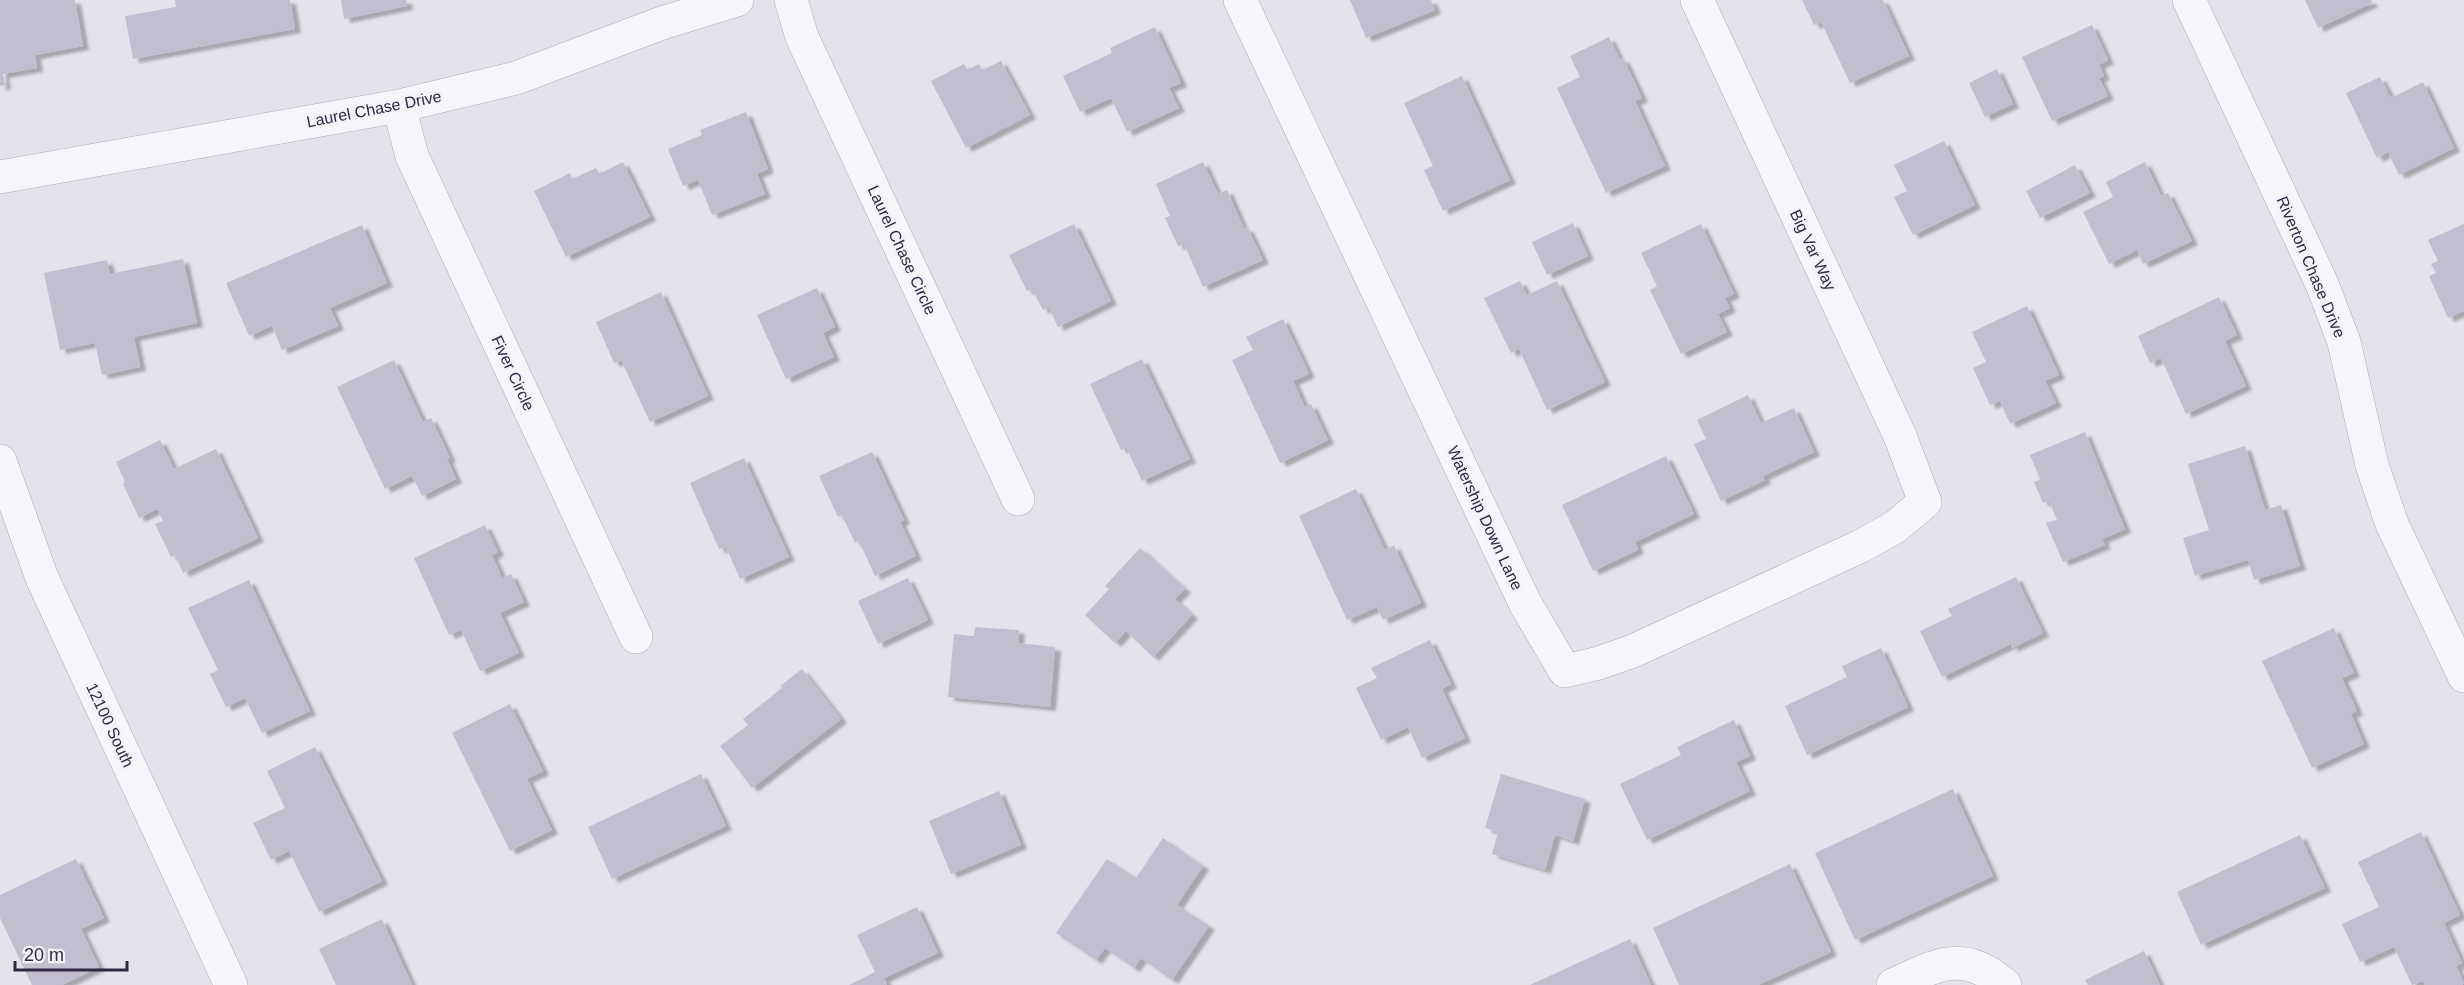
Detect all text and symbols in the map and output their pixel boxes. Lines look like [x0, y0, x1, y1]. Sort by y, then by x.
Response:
street label: Laurel Chase Drive [305, 88, 443, 130]
street label: Laurel Chase Circle [865, 183, 939, 317]
street label: Riverton Chase Drive [2273, 194, 2349, 340]
street label: Big Var Way [1787, 207, 1839, 293]
street label: Fiver Circle [488, 333, 538, 413]
street label: Watership Down Lane [1444, 443, 1526, 593]
street label: 12100 South [83, 680, 137, 770]
scale bar [15, 934, 128, 972]
text: 20 m [24, 945, 64, 965]

